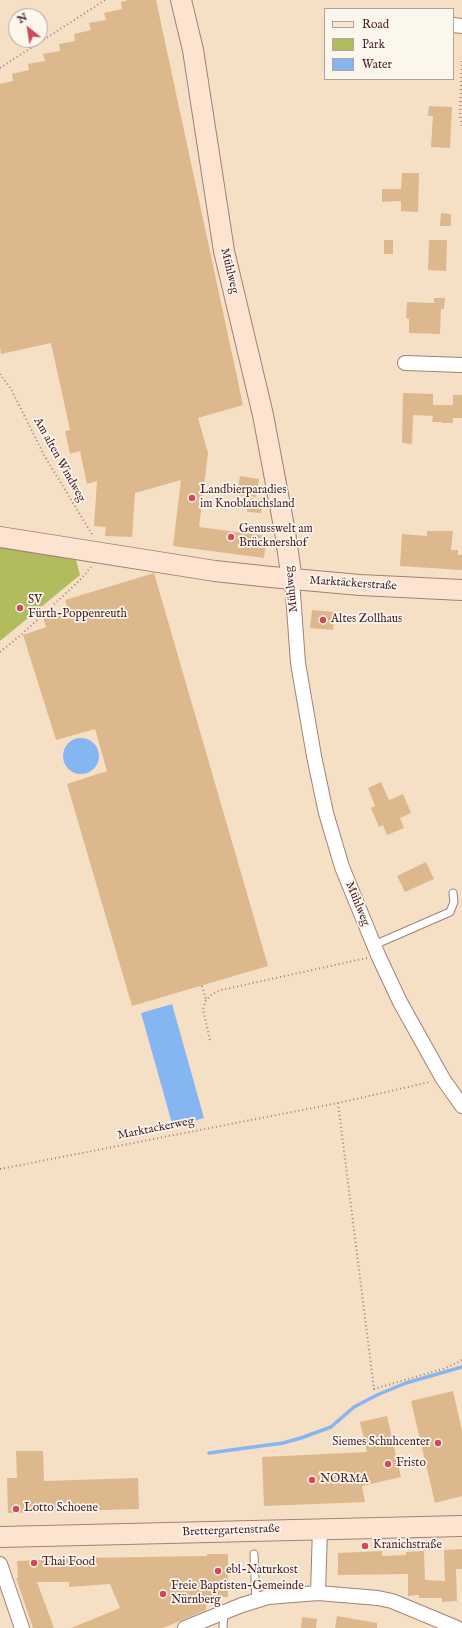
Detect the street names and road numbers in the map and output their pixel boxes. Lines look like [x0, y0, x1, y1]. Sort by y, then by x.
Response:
street label: Mühlweg [217, 247, 241, 295]
street label: Am alten Windweg [30, 415, 88, 505]
street label: Mühlweg [282, 565, 302, 613]
street label: Marktäckerstraße [309, 574, 397, 594]
street label: Mühlweg [342, 880, 372, 928]
street label: Marktackerweg [116, 1115, 196, 1143]
street label: Brettergartenstraße [182, 1522, 280, 1540]

